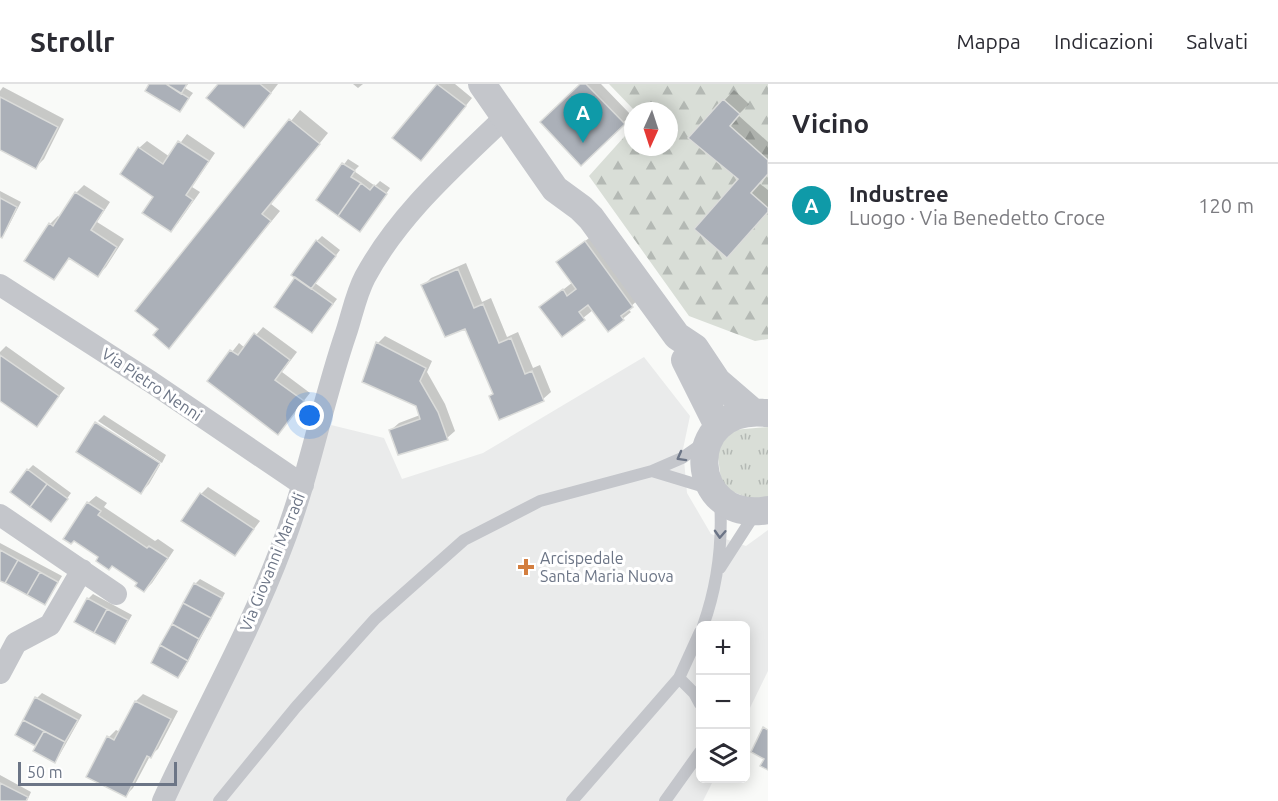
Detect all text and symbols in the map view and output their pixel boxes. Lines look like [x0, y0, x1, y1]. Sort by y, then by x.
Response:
text: Strollr [30, 26, 115, 57]
text: Mappa [956, 29, 1021, 53]
text: Indicazioni [1054, 29, 1153, 53]
text: Salvati [1186, 29, 1248, 53]
pin: A [564, 94, 602, 143]
north arrow [624, 102, 678, 156]
text: Vicino [792, 109, 869, 138]
text: Industree [849, 181, 949, 206]
text: A [804, 194, 819, 217]
text: 120 m [1198, 194, 1254, 217]
text: Luogo · Via Benedetto Croce [849, 206, 1105, 229]
street label: Via Pietro Nenni [99, 344, 205, 424]
your location [295, 401, 324, 430]
one-way arrow [677, 450, 687, 461]
street label: Via Giovanni Marradi [236, 490, 308, 634]
one-way arrow [714, 529, 727, 538]
place label: Arcispedale Santa Maria Nuova [540, 549, 674, 585]
marker: Arcispedale Santa Maria Nuova [517, 558, 535, 576]
map controls [696, 621, 750, 783]
button: + [696, 621, 750, 675]
button: − [696, 675, 750, 729]
button: layers [696, 729, 750, 783]
scale bar [18, 759, 177, 786]
text: 50 m [27, 763, 63, 781]

